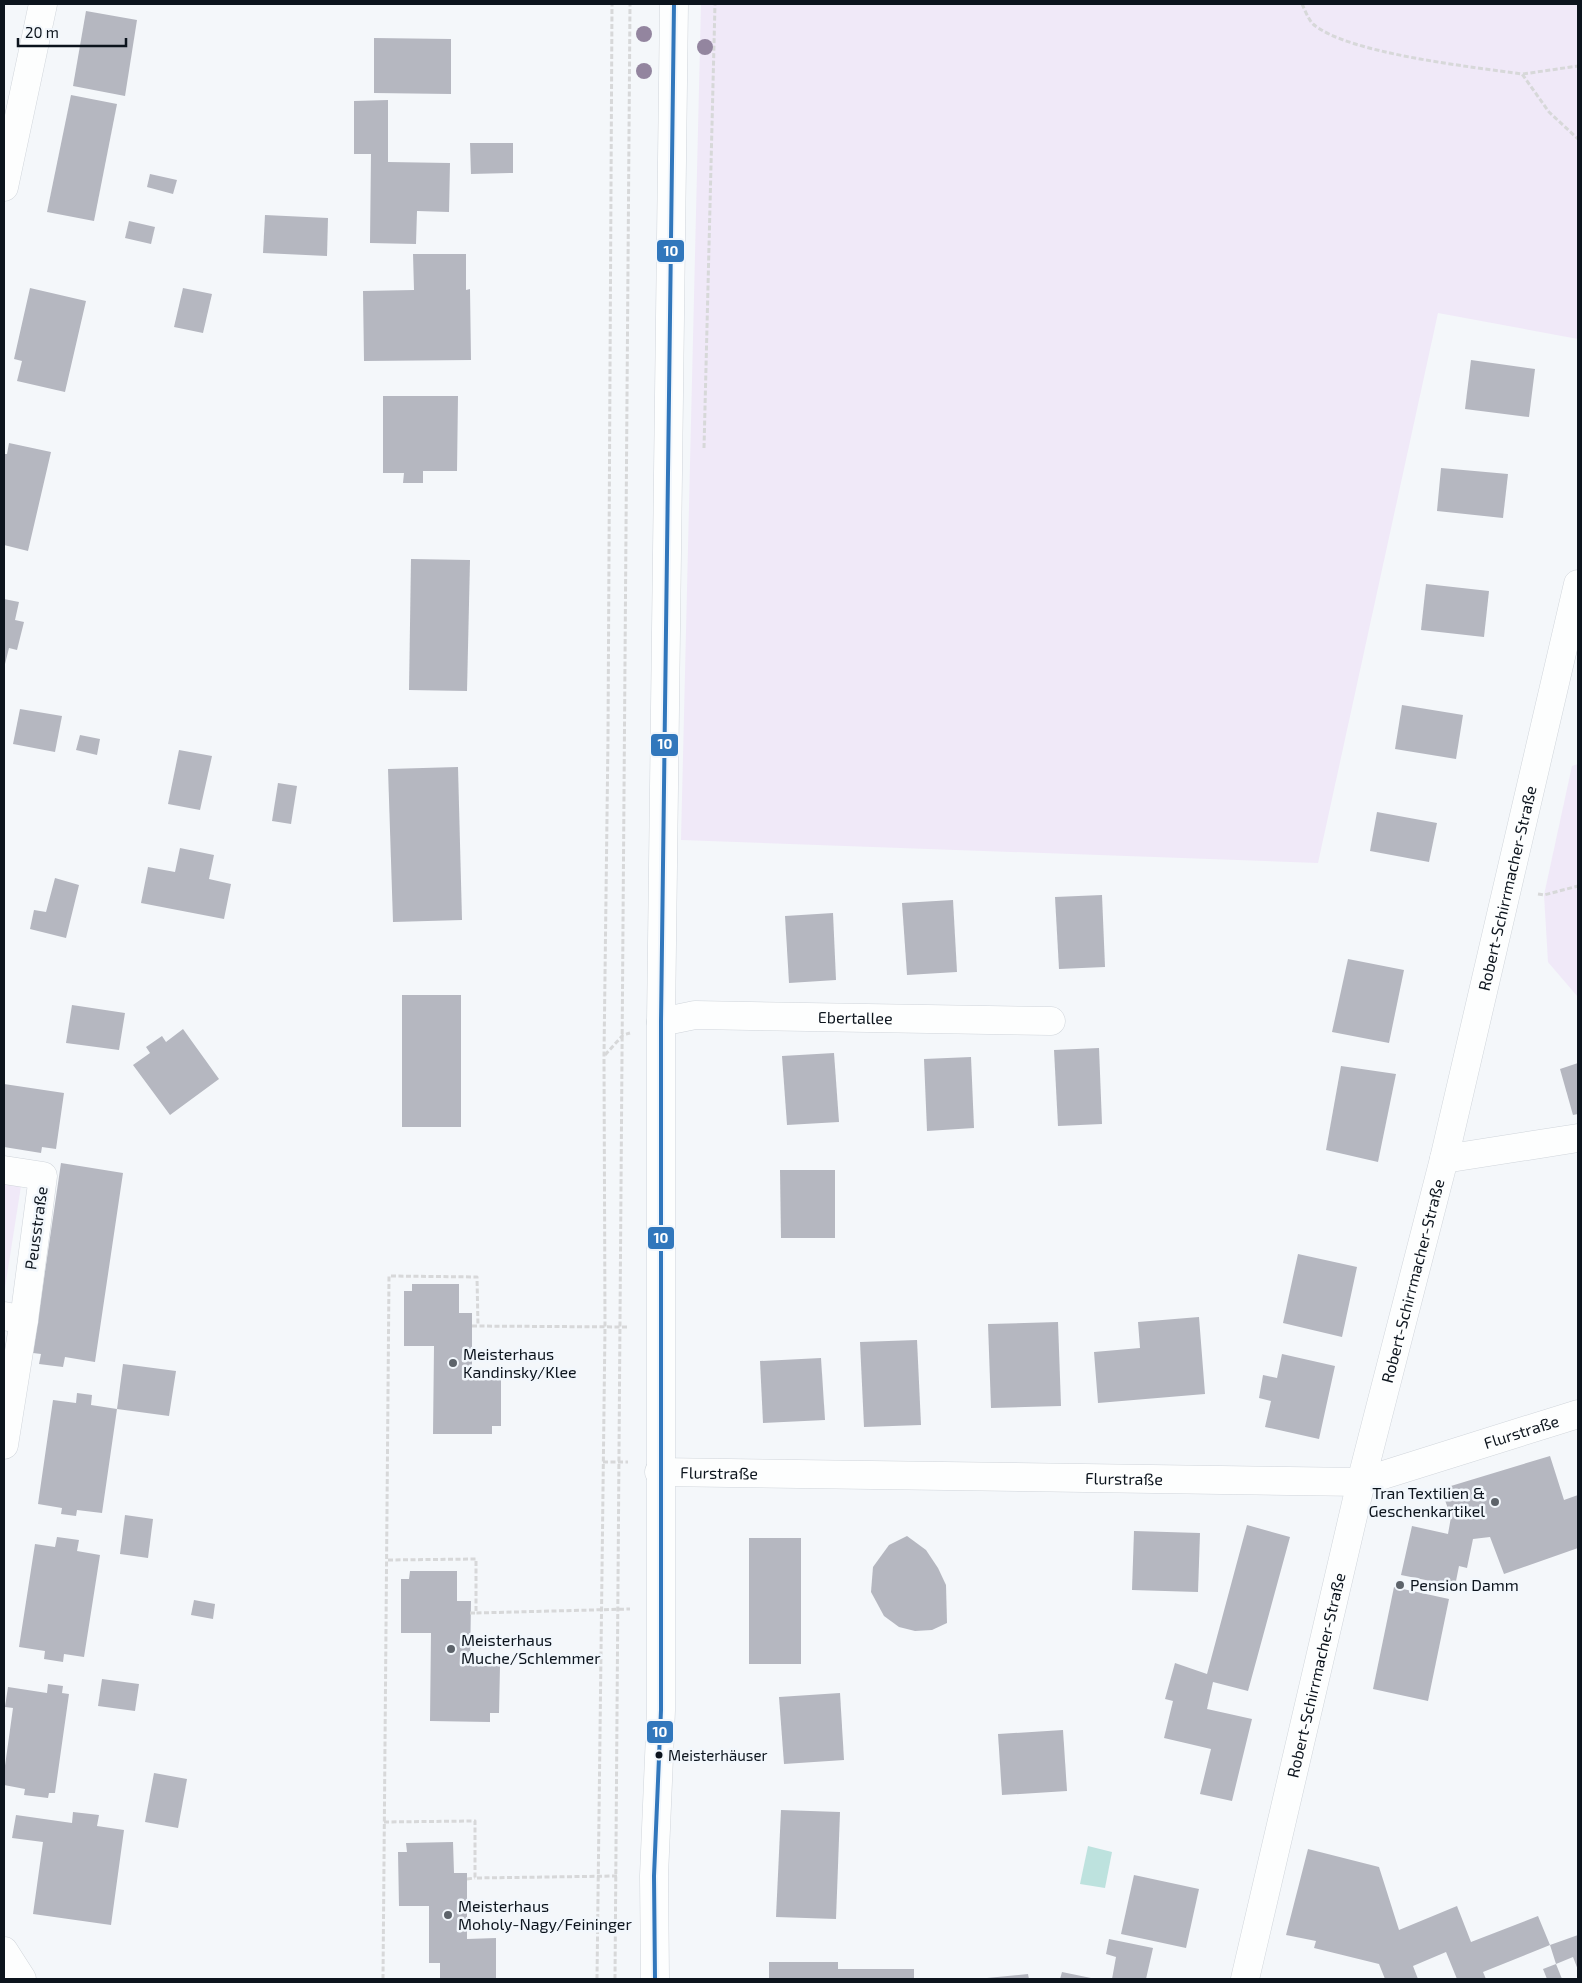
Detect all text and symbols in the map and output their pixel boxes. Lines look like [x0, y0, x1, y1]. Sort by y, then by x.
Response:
scale bar [18, 15, 125, 47]
text: 20 m [25, 23, 59, 41]
line badge: 10 [656, 239, 685, 263]
text: 10 [664, 242, 679, 259]
line badge: 10 [650, 733, 679, 757]
text: 10 [658, 735, 673, 752]
street label: Robert-Schirrmacher-Straße [1474, 784, 1540, 992]
street label: Ebertallee [818, 1007, 893, 1027]
street label: Robert-Schirrmacher-Straße [1377, 1177, 1448, 1385]
street label: Peusstraße [20, 1185, 51, 1271]
line badge: 10 [647, 1226, 675, 1250]
text: 10 [654, 1229, 669, 1246]
place label: Meisterhaus Kandinsky/Klee [463, 1344, 577, 1381]
marker: Meisterhaus Kandinsky/Klee [447, 1357, 459, 1369]
street label: Flurstraße [1481, 1411, 1561, 1452]
street label: Flurstraße [680, 1462, 758, 1482]
street label: Flurstraße [1085, 1468, 1163, 1488]
place label: Tran Textilien & Geschenkartikel [1369, 1483, 1485, 1520]
marker: Tran Textilien & Geschenkartikel [1489, 1496, 1501, 1508]
street label: Robert-Schirrmacher-Straße [1282, 1571, 1349, 1779]
place label: Pension Damm [1410, 1575, 1519, 1594]
marker: Pension Damm [1394, 1579, 1406, 1591]
place label: Meisterhaus Muche/Schlemmer [461, 1630, 601, 1667]
marker: Meisterhaus Muche/Schlemmer [445, 1643, 457, 1655]
line badge: 10 [646, 1720, 674, 1744]
text: 10 [653, 1723, 668, 1740]
place label: Meisterhäuser [668, 1746, 768, 1764]
marker: Meisterhäuser [654, 1750, 664, 1760]
place label: Meisterhaus Moholy-Nagy/Feininger [458, 1896, 632, 1933]
marker: Meisterhaus Moholy-Nagy/Feininger [442, 1909, 454, 1921]

